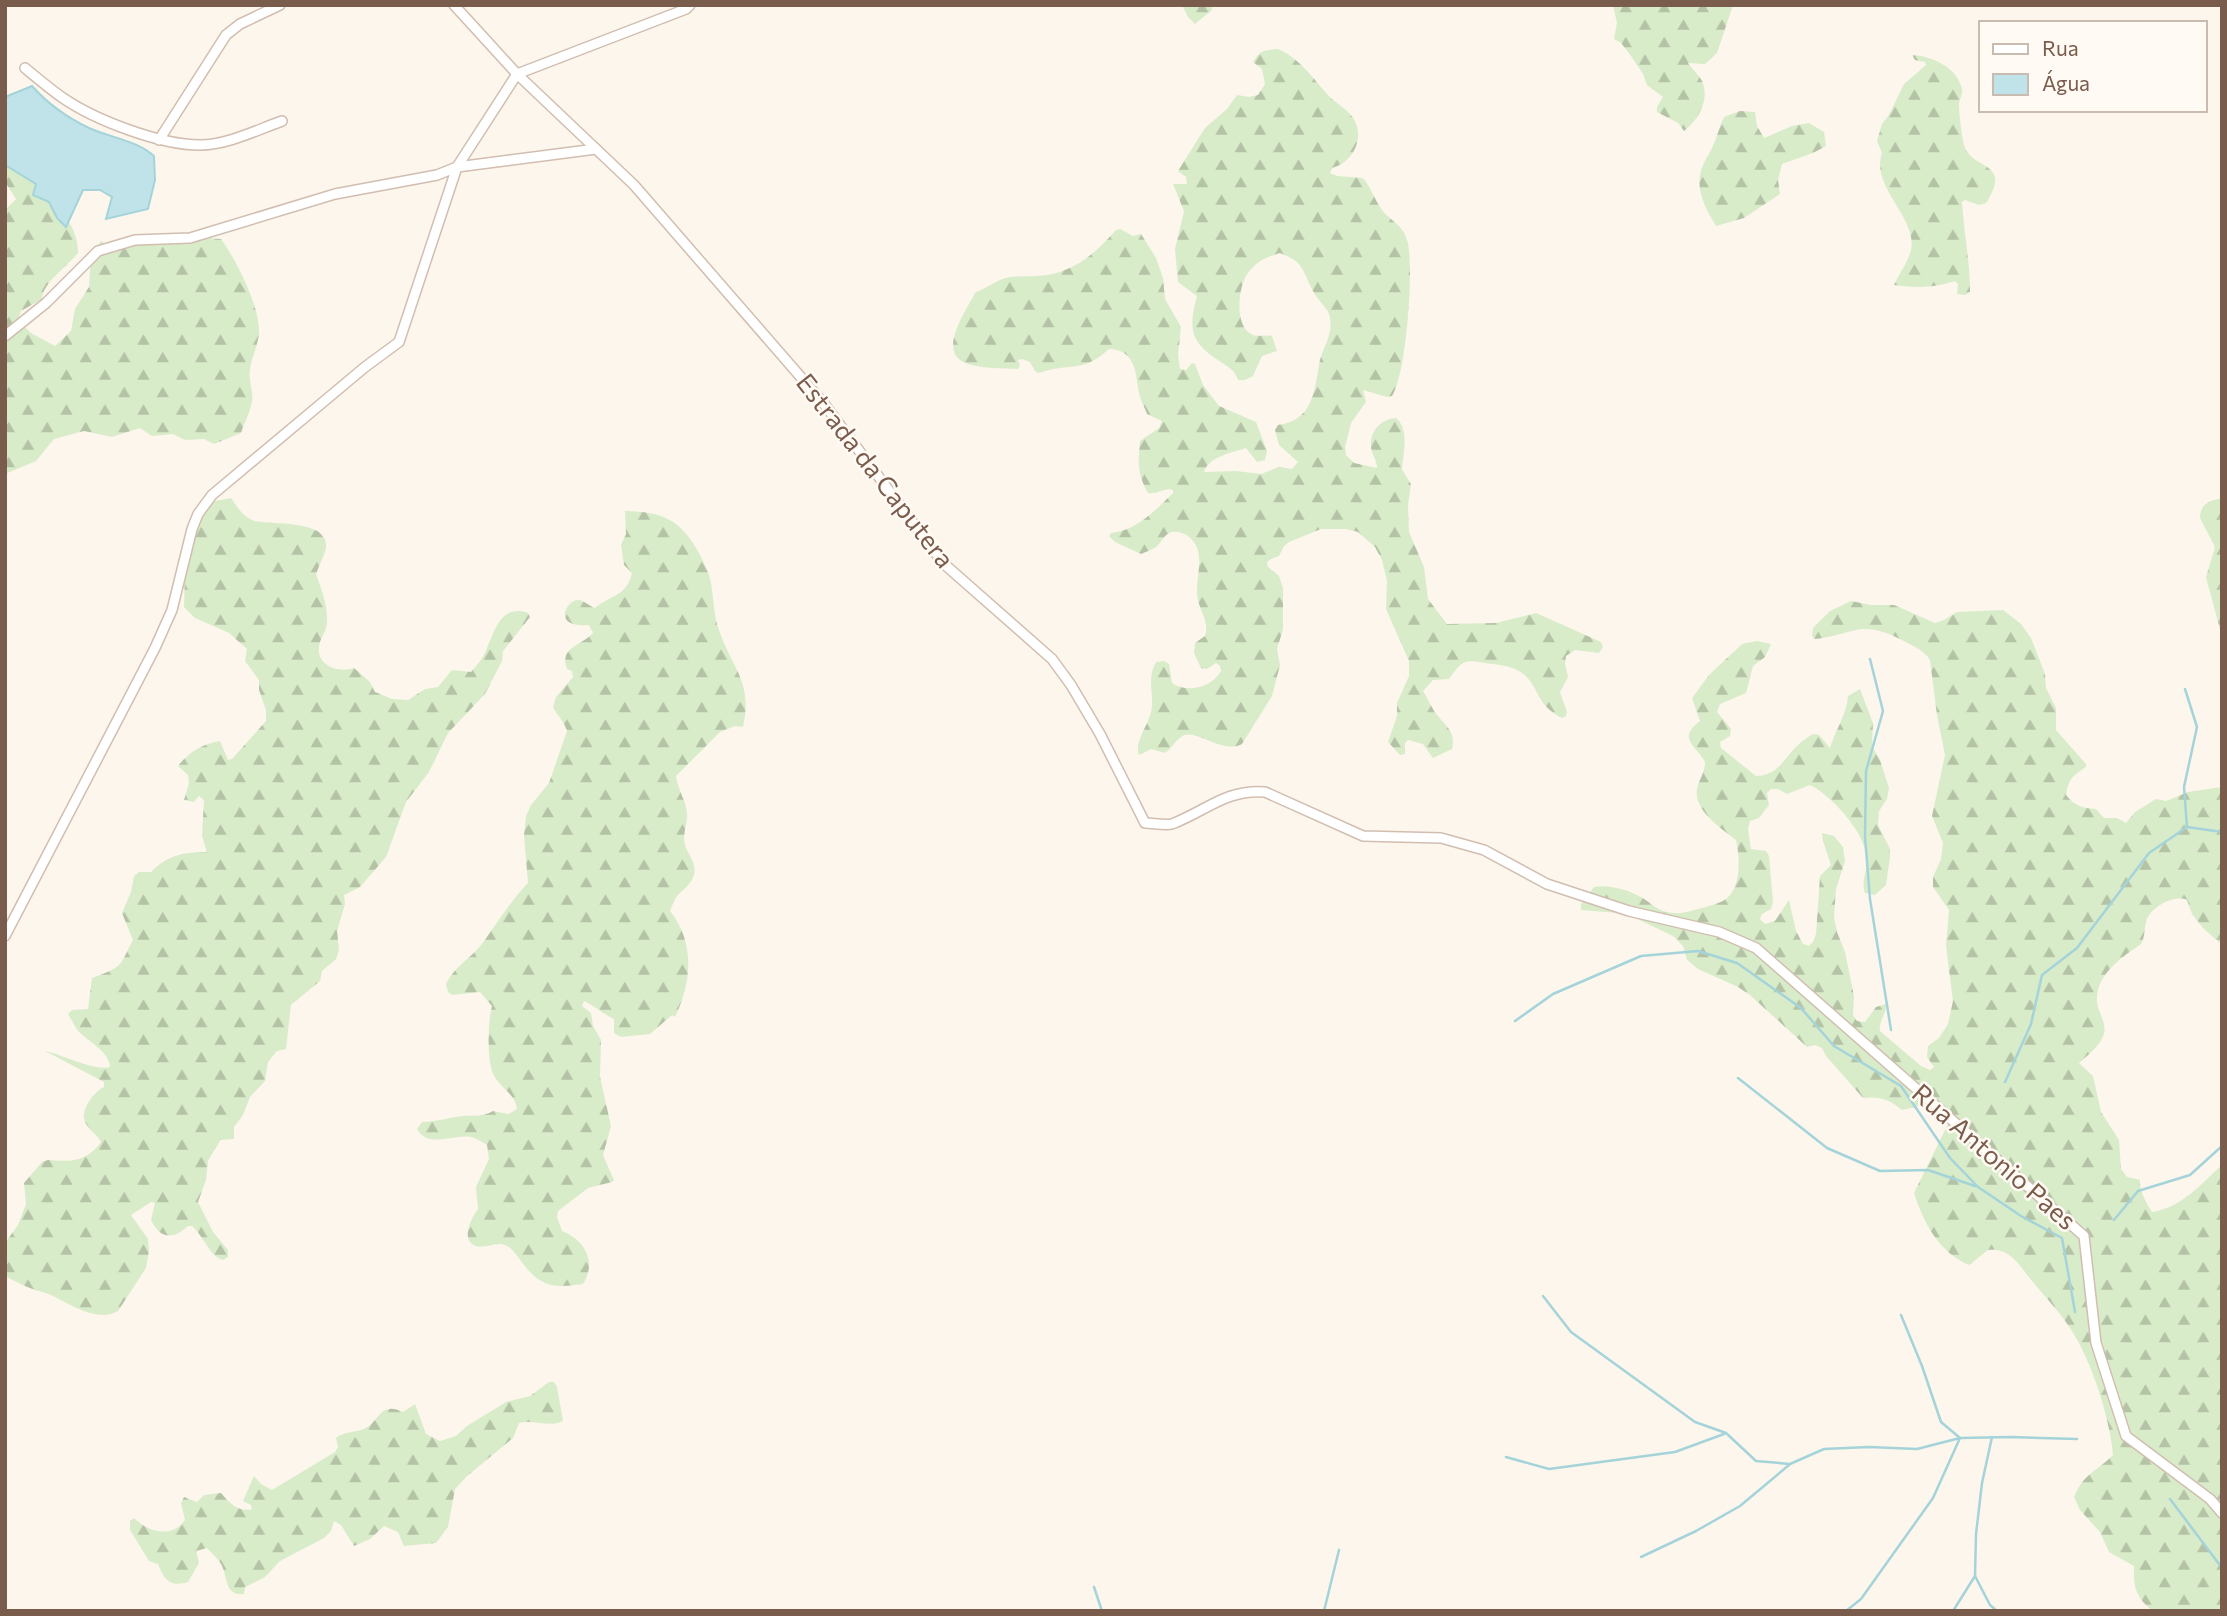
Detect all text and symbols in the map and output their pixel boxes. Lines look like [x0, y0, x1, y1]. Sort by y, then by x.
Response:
legend [1979, 21, 2206, 112]
text: Rua [2042, 35, 2079, 60]
text: Água [2042, 70, 2090, 95]
street label: Estrada da Caputera [791, 367, 962, 573]
street label: Rua Antonio Paes [1907, 1076, 2083, 1235]

